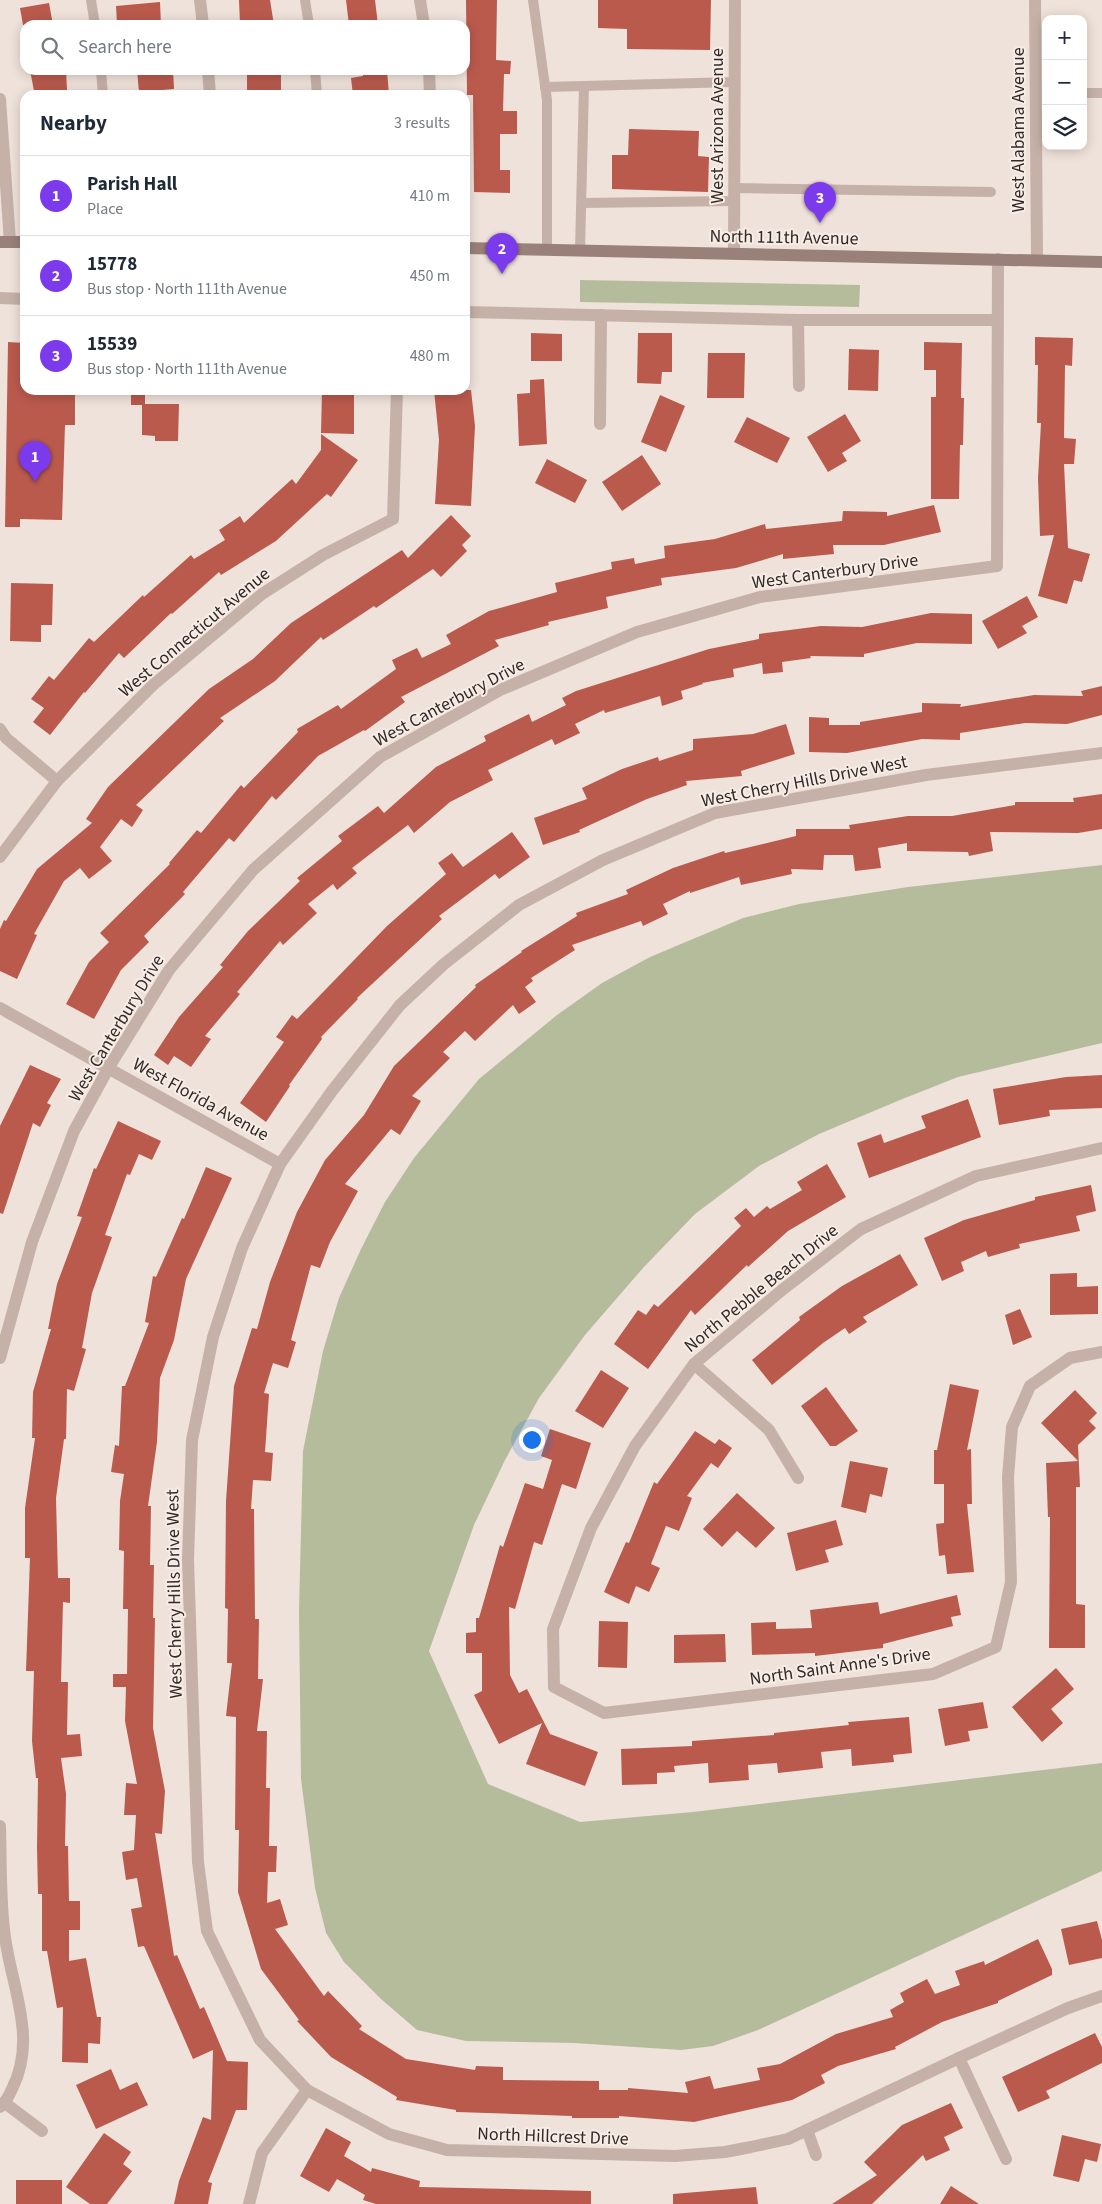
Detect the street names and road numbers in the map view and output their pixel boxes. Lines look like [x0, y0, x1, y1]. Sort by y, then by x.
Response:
street label: West Alabama Avenue [1006, 47, 1031, 213]
street label: West Arizona Avenue [705, 48, 730, 204]
street label: North 111th Avenue [709, 224, 859, 251]
street label: West Canterbury Drive [750, 547, 920, 596]
street label: West Connecticut Avenue [113, 562, 275, 703]
street label: West Canterbury Drive [369, 652, 529, 753]
street label: West Cherry Hills Drive West [699, 749, 909, 814]
street label: West Canterbury Drive [63, 950, 170, 1107]
street label: West Florida Avenue [128, 1052, 273, 1147]
street label: North Pebble Beach Drive [679, 1218, 844, 1358]
street label: West Cherry Hills Drive West [160, 1489, 189, 1699]
street label: North Saint Anne's Drive [748, 1641, 932, 1692]
street label: North Hillcrest Drive [477, 2121, 629, 2152]

